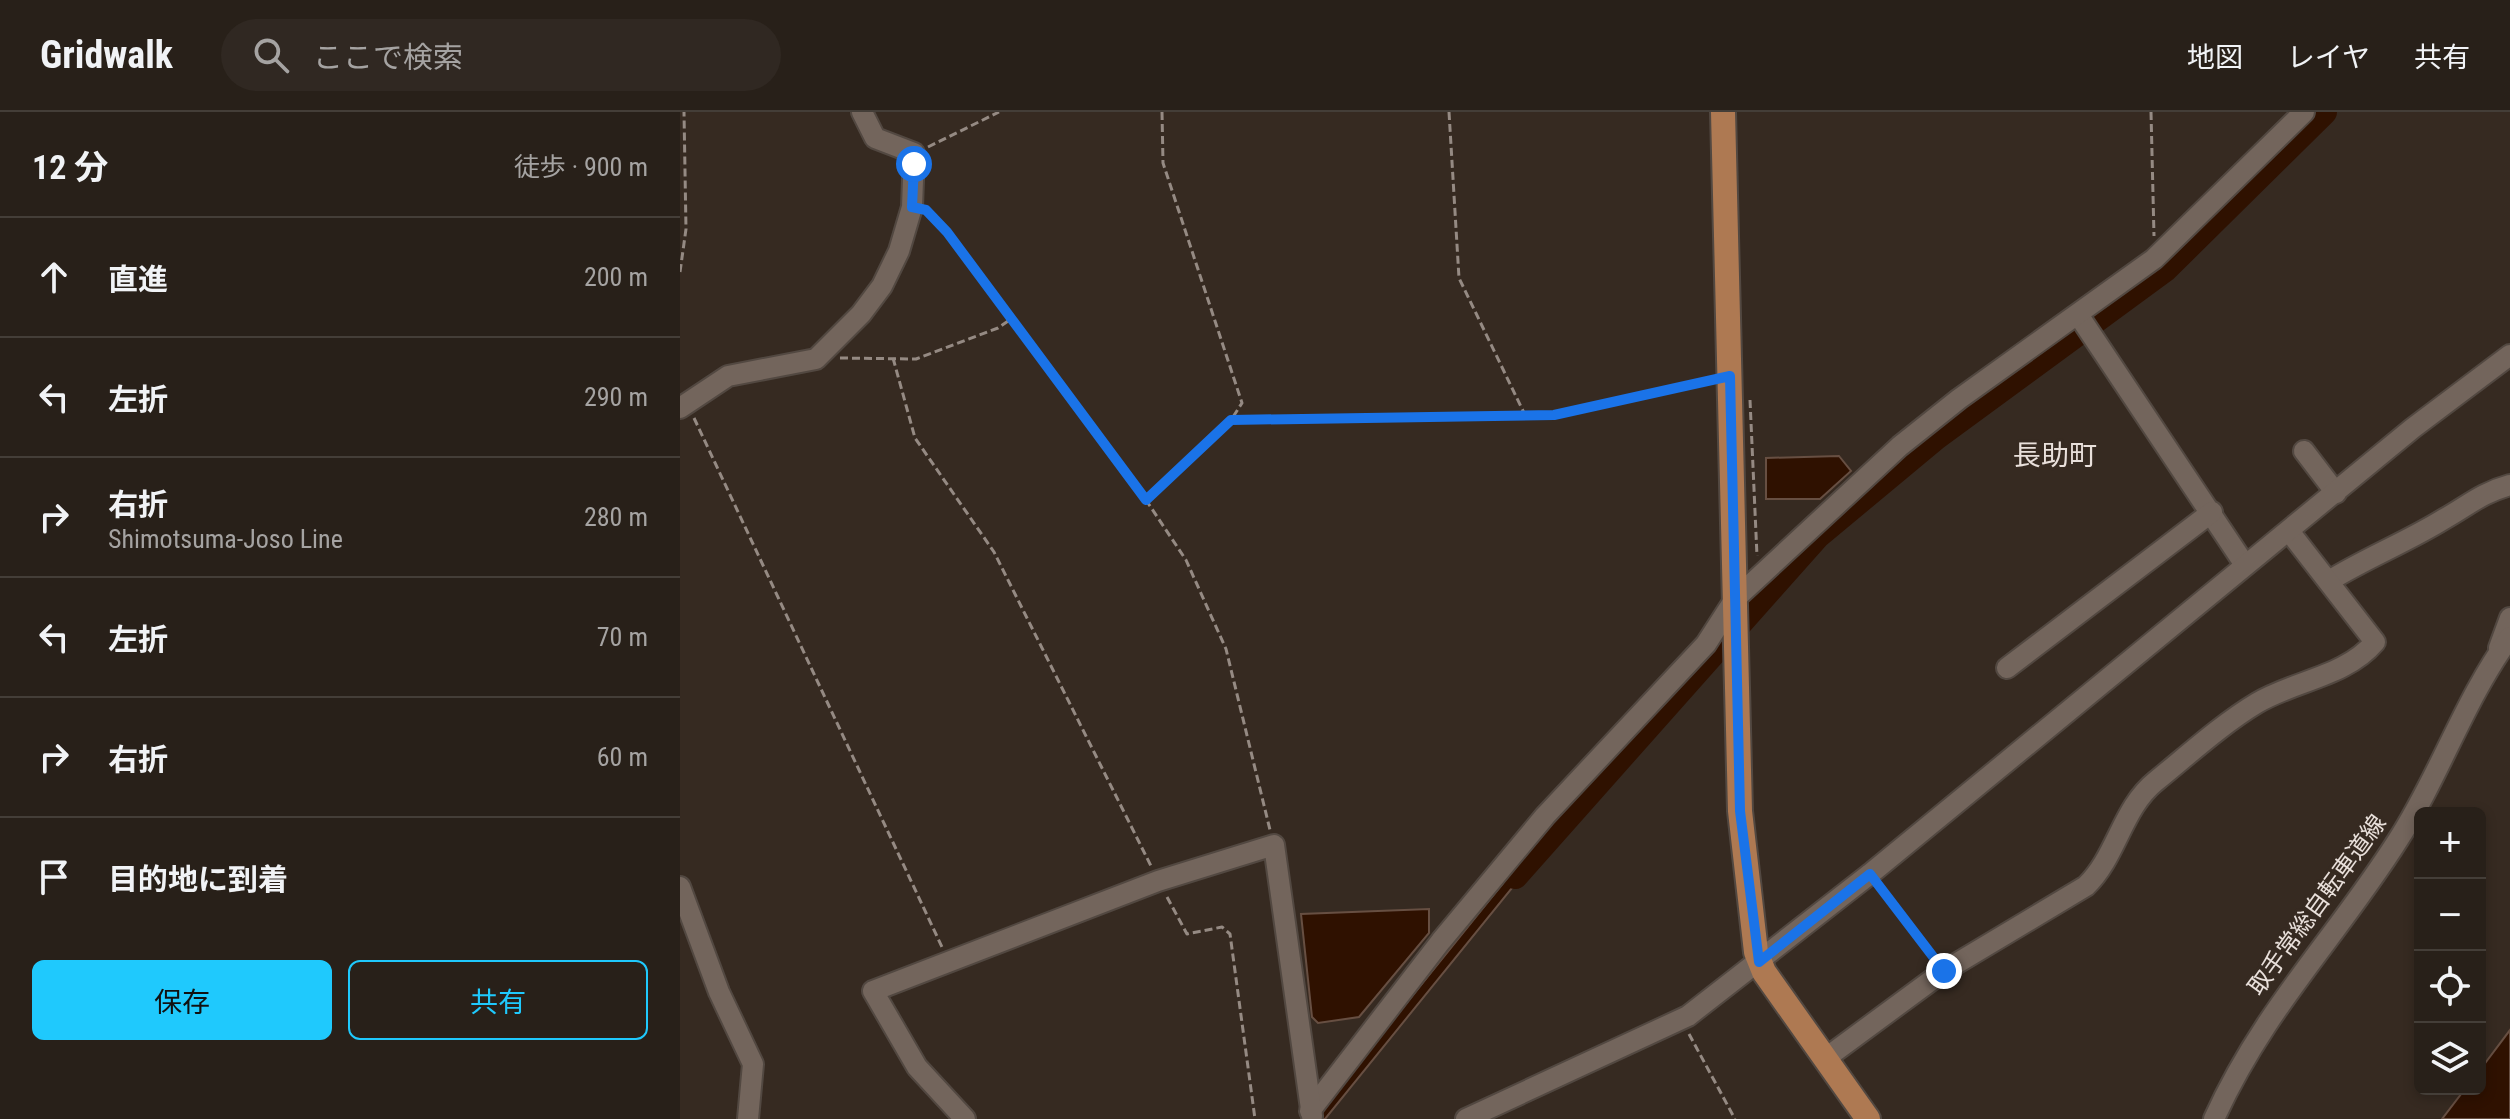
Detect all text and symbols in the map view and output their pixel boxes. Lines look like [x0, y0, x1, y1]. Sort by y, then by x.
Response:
search box [221, 19, 781, 91]
text: Gridwalk [40, 33, 173, 77]
icon: search [249, 33, 293, 77]
text: ここで検索 [313, 40, 463, 75]
text: 地図 [2187, 41, 2243, 74]
text: レイヤ [2287, 41, 2370, 74]
text: 共有 [2414, 41, 2470, 74]
route start [896, 146, 932, 182]
text: 12 分 [32, 147, 108, 187]
text: 徒歩 · 900 m [514, 152, 648, 182]
icon: ahead [32, 255, 76, 299]
text: 直進 [108, 262, 168, 297]
text: 200 m [584, 262, 648, 292]
icon: left [32, 375, 76, 419]
text: 左折 [108, 382, 168, 417]
text: 290 m [584, 382, 648, 412]
district label: 長助町 [2013, 439, 2097, 472]
text: 右折 [108, 487, 168, 522]
icon: right [32, 495, 76, 539]
text: 280 m [584, 502, 648, 532]
text: Shimotsuma-Joso Line [108, 524, 343, 554]
icon: left [32, 615, 76, 659]
text: 左折 [108, 622, 168, 657]
text: 70 m [597, 622, 648, 652]
icon: right [32, 735, 76, 779]
text: 右折 [108, 742, 168, 777]
text: 60 m [597, 742, 648, 772]
map controls [2414, 807, 2486, 1095]
button: + [2414, 807, 2486, 879]
street label: 取手常総自転車道線 [2242, 809, 2392, 1001]
icon: arrive [32, 855, 76, 899]
text: 目的地に到着 [108, 862, 288, 897]
button: − [2414, 879, 2486, 951]
button: locate [2414, 951, 2486, 1023]
route end [1926, 953, 1962, 989]
button: 保存 [32, 960, 332, 1040]
button: 共有 [348, 960, 648, 1040]
button: layers [2414, 1023, 2486, 1095]

